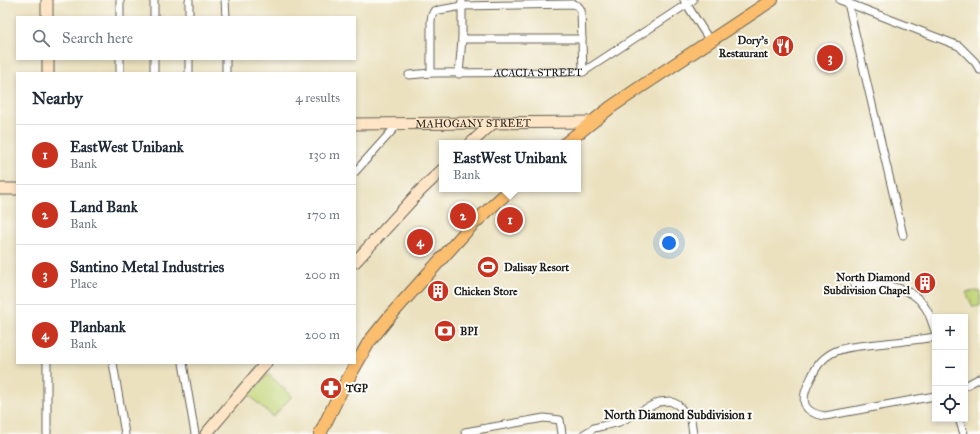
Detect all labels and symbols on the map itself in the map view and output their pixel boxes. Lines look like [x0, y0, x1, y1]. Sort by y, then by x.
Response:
restaurant icon: Dory's Restaurant [770, 33, 796, 59]
place label: Dory's Restaurant [719, 34, 768, 60]
pin: 3 [817, 43, 843, 73]
street label: ACACIA STREET [492, 66, 583, 79]
street label: MAHOGANY STREET [415, 116, 531, 130]
pin: 2 [450, 201, 476, 231]
pin: 1 [497, 205, 523, 235]
pin: 4 [407, 227, 433, 257]
your location [659, 233, 679, 253]
sports icon: Dalisay Resort [475, 254, 501, 280]
place label: Dalisay Resort [504, 261, 569, 275]
building icon: North Diamond Subdivision Chapel [912, 270, 938, 296]
place label: North Diamond Subdivision Chapel [823, 271, 911, 298]
building icon: Chicken Store [425, 278, 451, 304]
place label: Chicken Store [454, 285, 518, 298]
bank icon: BPI [432, 318, 458, 344]
place label: BPI [460, 325, 478, 338]
pharmacy icon: TGP [318, 375, 344, 401]
place label: TGP [345, 382, 369, 395]
district label: North Diamond Subdivision 1 [604, 408, 752, 422]

